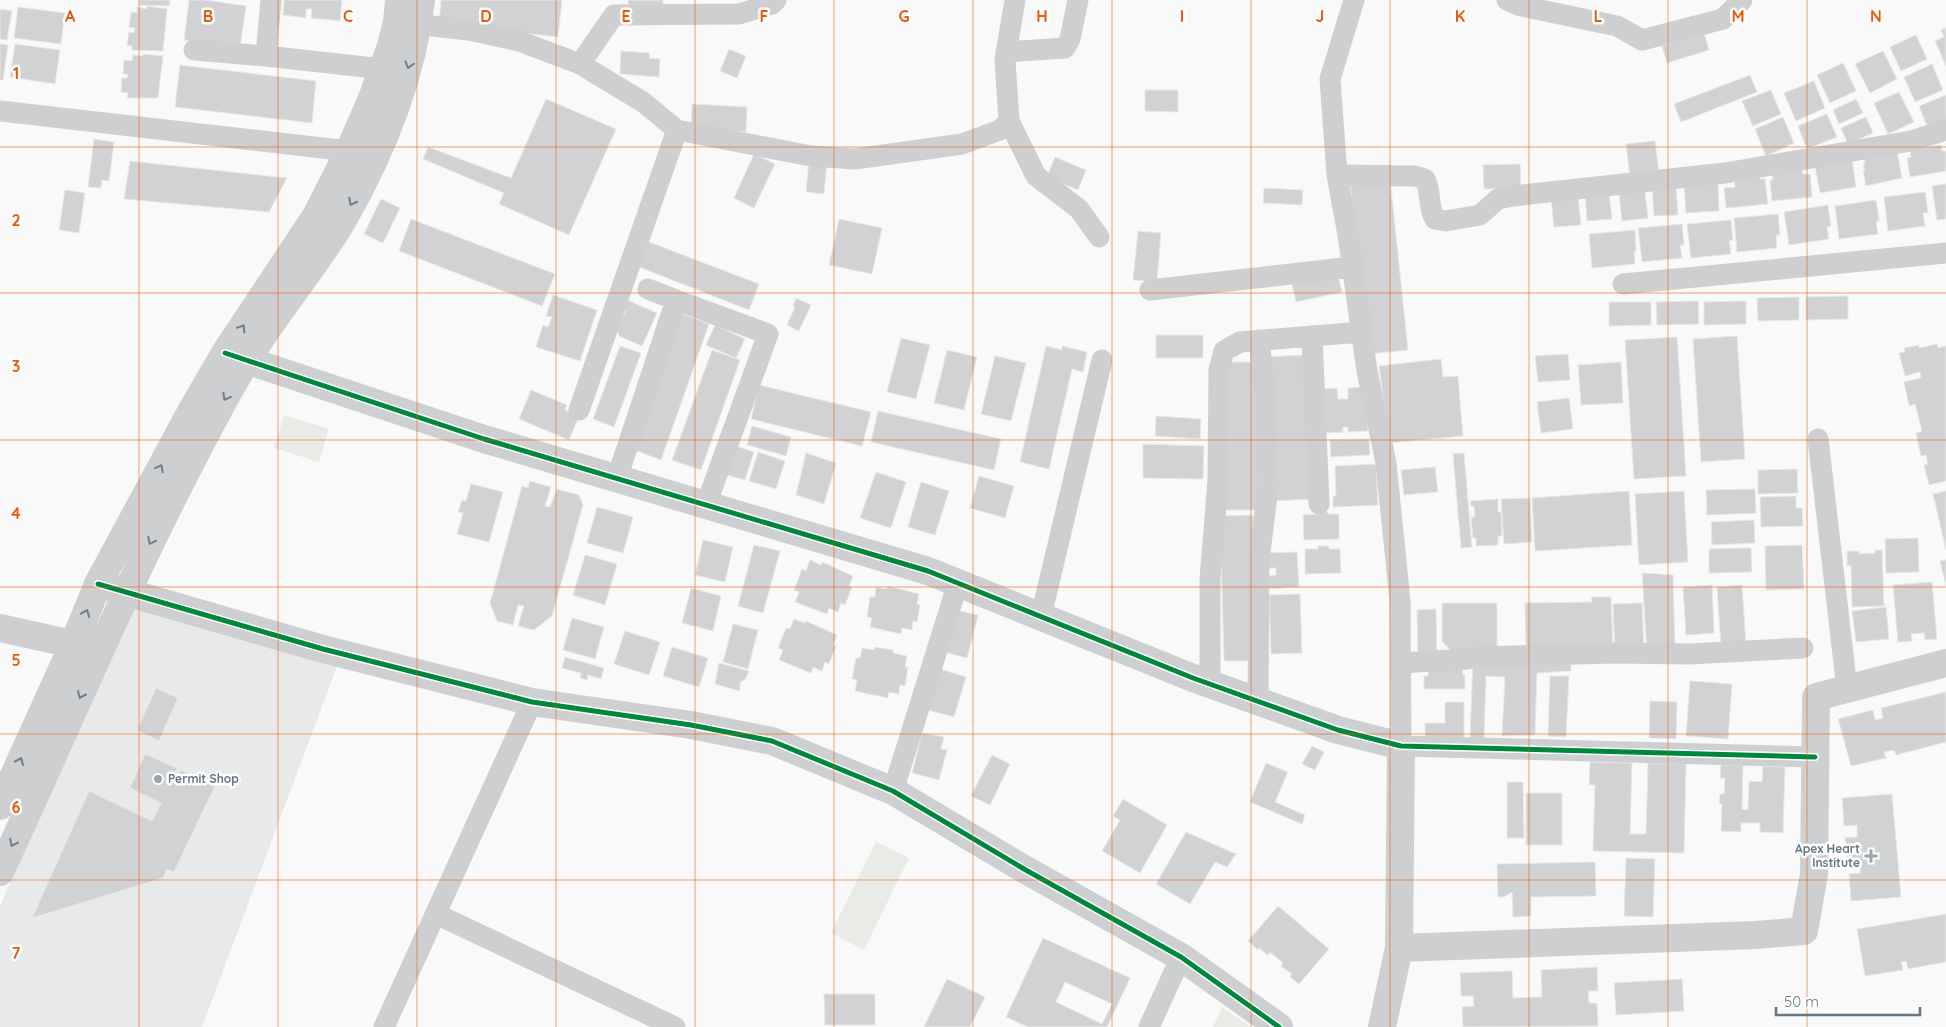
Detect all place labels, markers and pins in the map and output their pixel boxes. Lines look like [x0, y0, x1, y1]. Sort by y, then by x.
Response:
place label: Permit Shop [168, 771, 239, 786]
marker: Permit Shop [152, 773, 164, 785]
place label: Apex Heart Institute [1795, 841, 1860, 870]
marker: Apex Heart Institute [1864, 849, 1878, 863]

